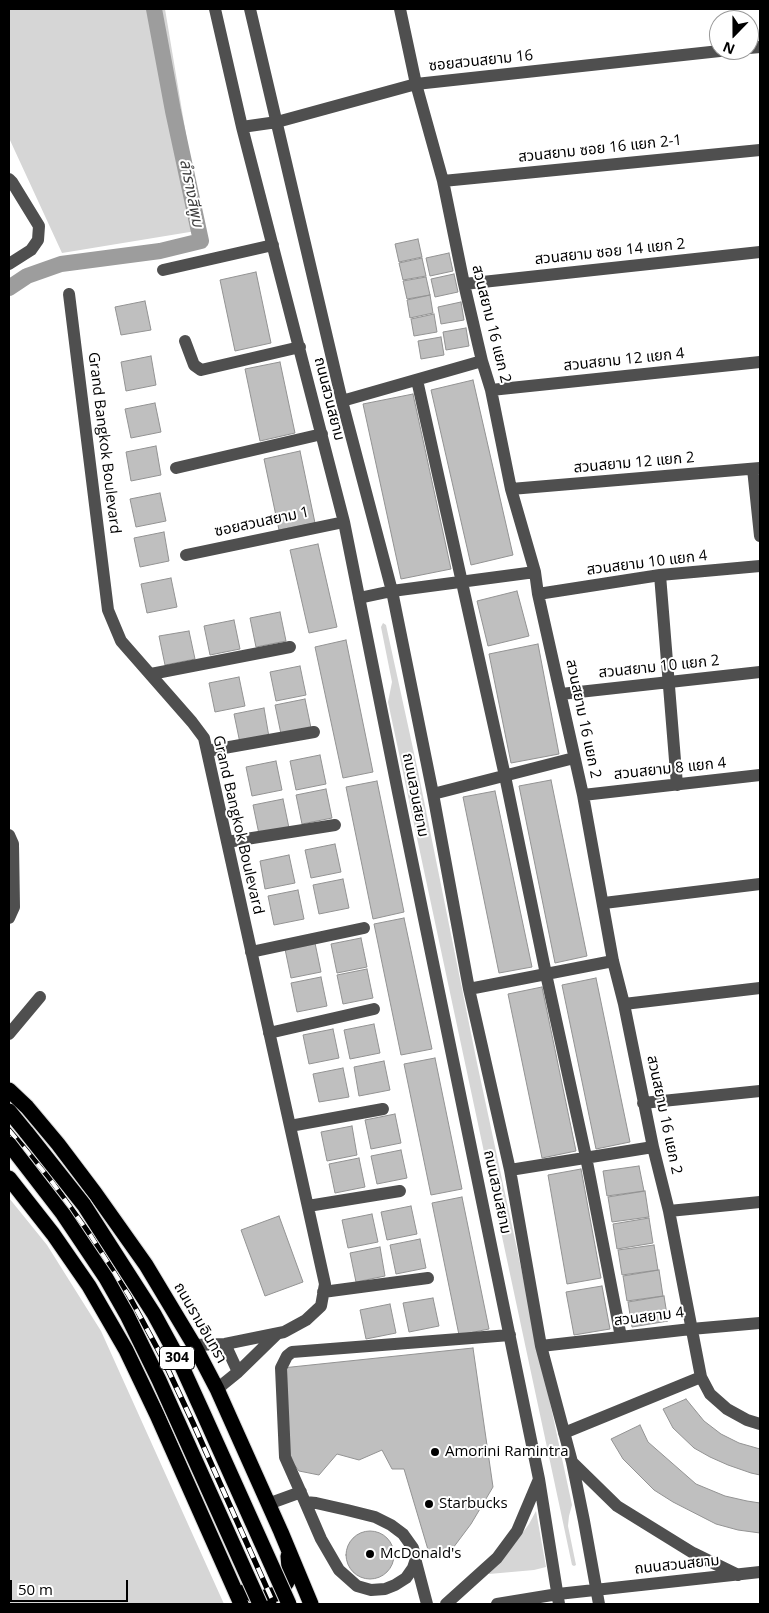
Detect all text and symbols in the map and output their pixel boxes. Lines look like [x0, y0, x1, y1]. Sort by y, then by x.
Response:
north arrow [709, 10, 759, 60]
text: N [720, 38, 737, 59]
street label: ซอยสวนสยาม 16 [428, 47, 534, 75]
street label: สวนสยาม ซอย 16 แยก 2-1 [517, 131, 683, 167]
water label: ลำรางสีพูม [175, 157, 207, 229]
street label: สวนสยาม ซอย 14 แยก 2 [534, 235, 686, 269]
street label: สวนสยาม 16 แยก 2 [468, 263, 514, 385]
street label: สวนสยาม 12 แยก 4 [563, 345, 685, 375]
street label: Grand Bangkok Boulevard [84, 351, 124, 535]
street label: ถนนสวนสยาม [310, 355, 348, 443]
street label: สวนสยาม 12 แยก 2 [573, 449, 695, 477]
street label: ซอยสวนสยาม 1 [213, 503, 311, 541]
street label: สวนสยาม 10 แยก 4 [586, 547, 708, 579]
street label: สวนสยาม 10 แยก 2 [598, 652, 720, 682]
street label: สวนสยาม 16 แยก 2 [562, 658, 604, 780]
street label: Grand Bangkok Boulevard [209, 734, 267, 916]
street label: ถนนสวนสยาม [398, 751, 432, 839]
street label: สวนสยาม 8 แยก 4 [613, 754, 727, 784]
street label: สวนสยาม 16 แยก 2 [643, 1054, 685, 1176]
street label: ถนนสวนสยาม [479, 1148, 515, 1236]
street label: ถนนรามอินทรา [170, 1279, 230, 1367]
street label: สวนสยาม 4 [613, 1304, 685, 1330]
road number: 304 [160, 1346, 194, 1370]
place label: Amorini Ramintra [445, 1443, 568, 1461]
marker: Amorini Ramintra [429, 1446, 441, 1458]
place label: Starbucks [439, 1495, 508, 1513]
marker: Starbucks [423, 1498, 435, 1510]
place label: McDonald's [380, 1545, 462, 1563]
marker: McDonald's [364, 1548, 376, 1560]
street label: ถนนสวนสยาม [634, 1552, 720, 1578]
scale bar [12, 1570, 130, 1602]
text: 50 m [18, 1579, 53, 1599]

